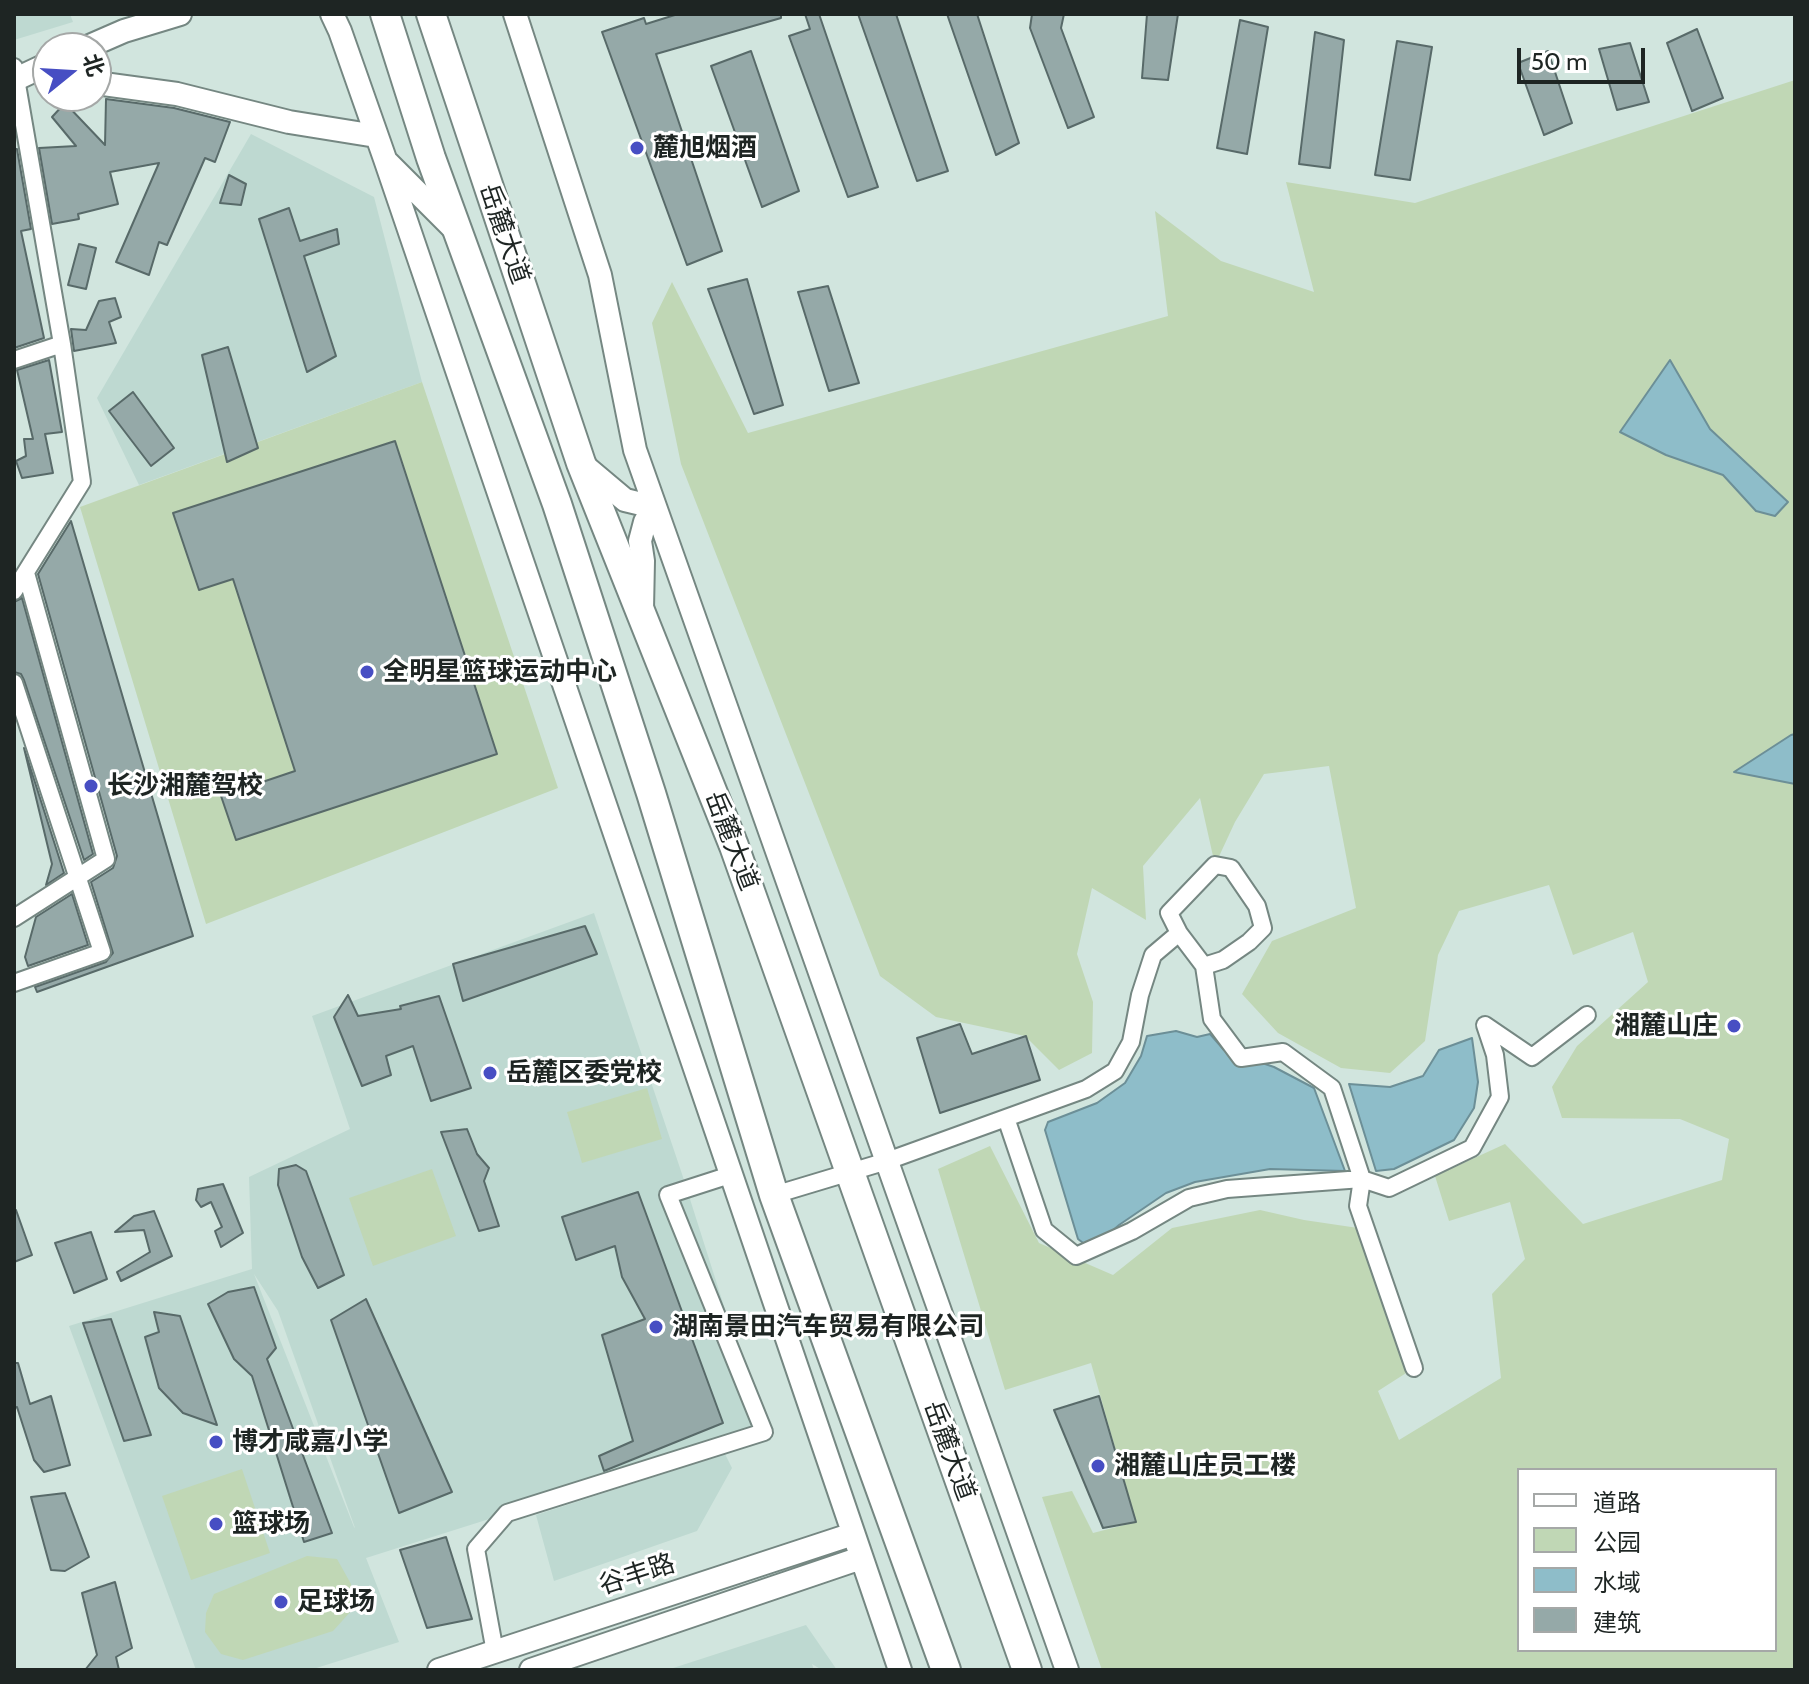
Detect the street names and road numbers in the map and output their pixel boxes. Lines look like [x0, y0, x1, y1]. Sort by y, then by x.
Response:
street label: 岳麓大道 [472, 180, 536, 288]
street label: 岳麓大道 [698, 787, 764, 895]
street label: 岳麓大道 [917, 1397, 981, 1505]
street label: 谷丰路 [595, 1548, 679, 1602]

